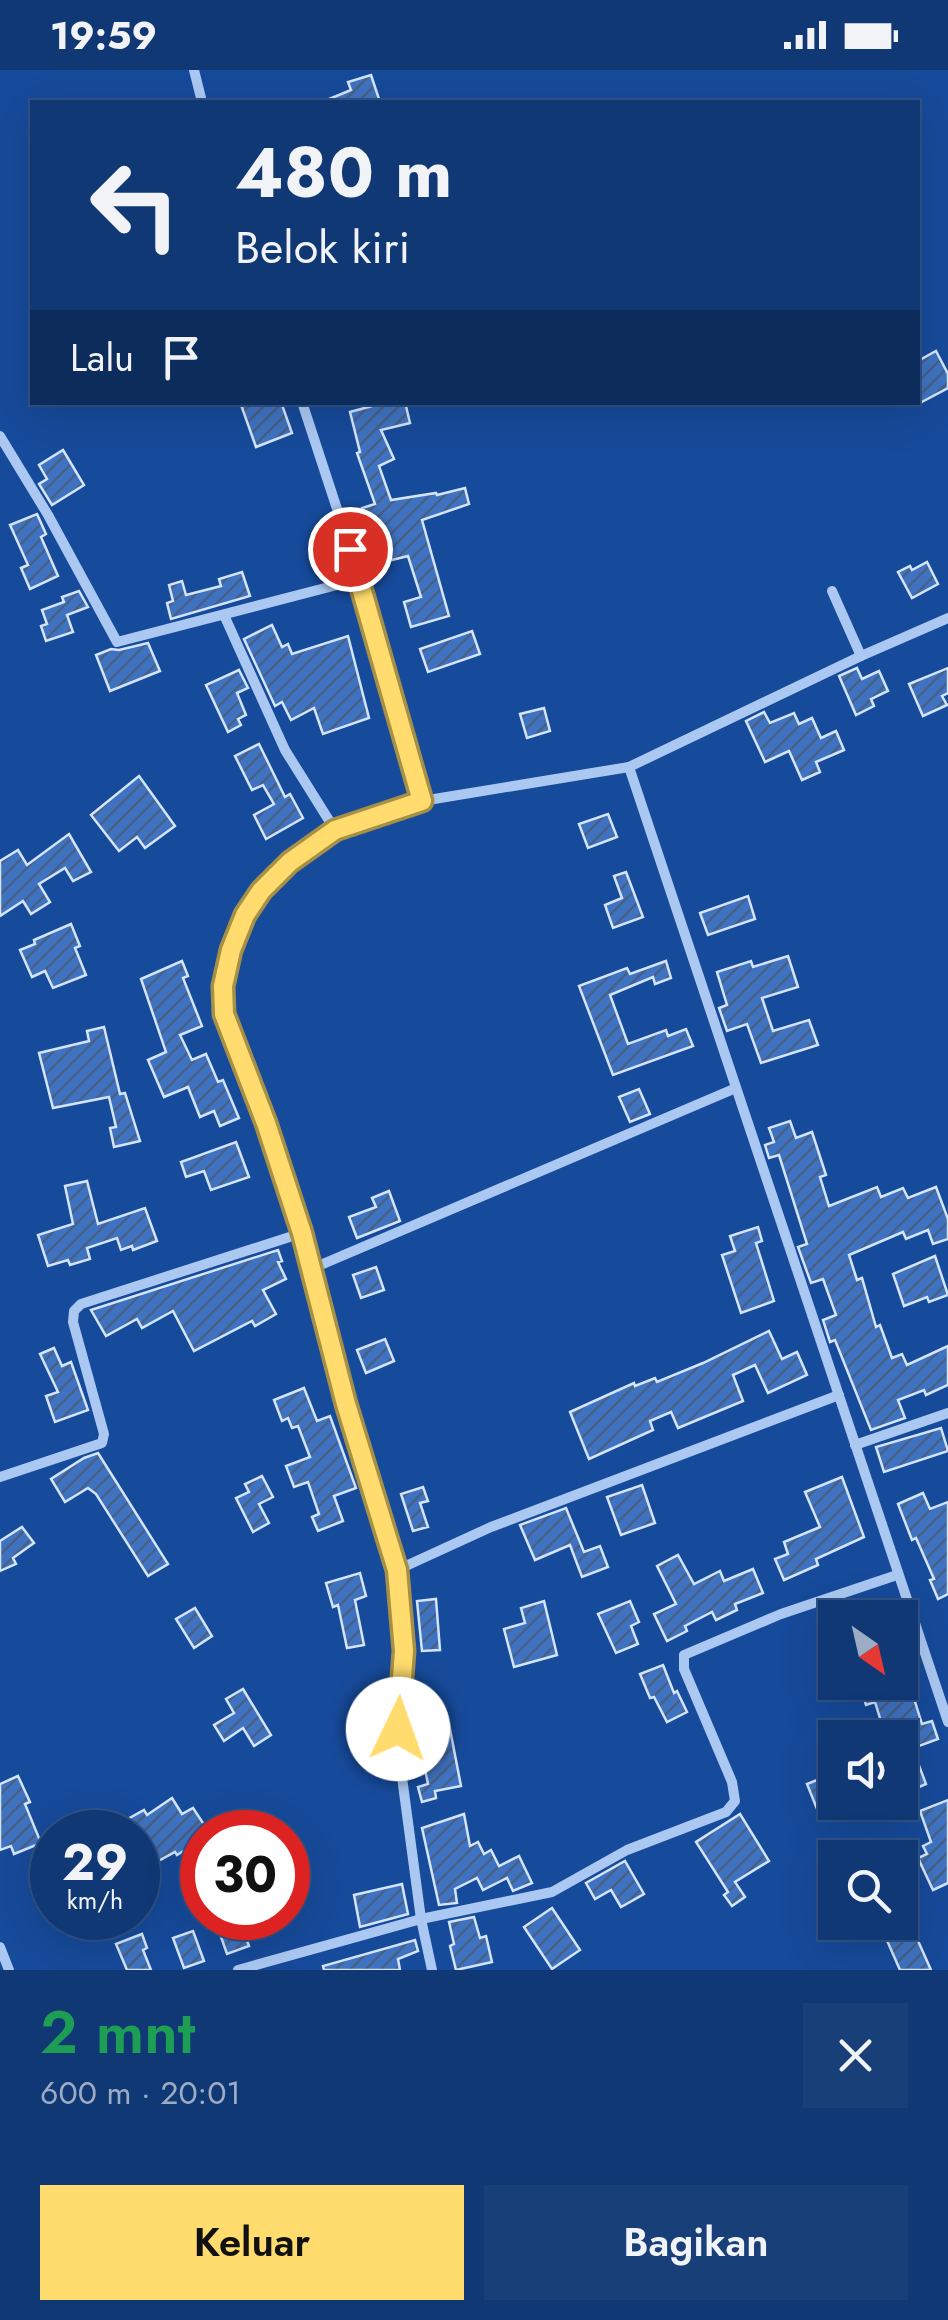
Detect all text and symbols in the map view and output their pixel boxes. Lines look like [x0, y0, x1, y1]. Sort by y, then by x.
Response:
text: 19:59 [50, 8, 157, 63]
text: 480 m [235, 122, 453, 223]
icon: left [70, 140, 200, 270]
text: Belok kiri [235, 215, 410, 280]
text: Lalu [70, 330, 134, 385]
icon: arrive [154, 330, 209, 385]
pin [308, 507, 393, 592]
icon: arrive [323, 522, 378, 577]
north arrow [818, 1600, 918, 1700]
map controls [818, 1600, 918, 1940]
position arrow [346, 1677, 450, 1781]
button: sound [818, 1720, 918, 1820]
speed limit sign: 30 [180, 1810, 310, 1940]
text: 29 [62, 1826, 128, 1899]
button: search [818, 1840, 918, 1940]
text: km/h [67, 1882, 123, 1918]
text: 2 mnt [40, 1989, 195, 2076]
button: close [803, 2003, 908, 2108]
text: 600 m · 20:01 [40, 2070, 241, 2116]
button: Keluar [40, 2185, 464, 2300]
button: Bagikan [484, 2185, 908, 2300]

